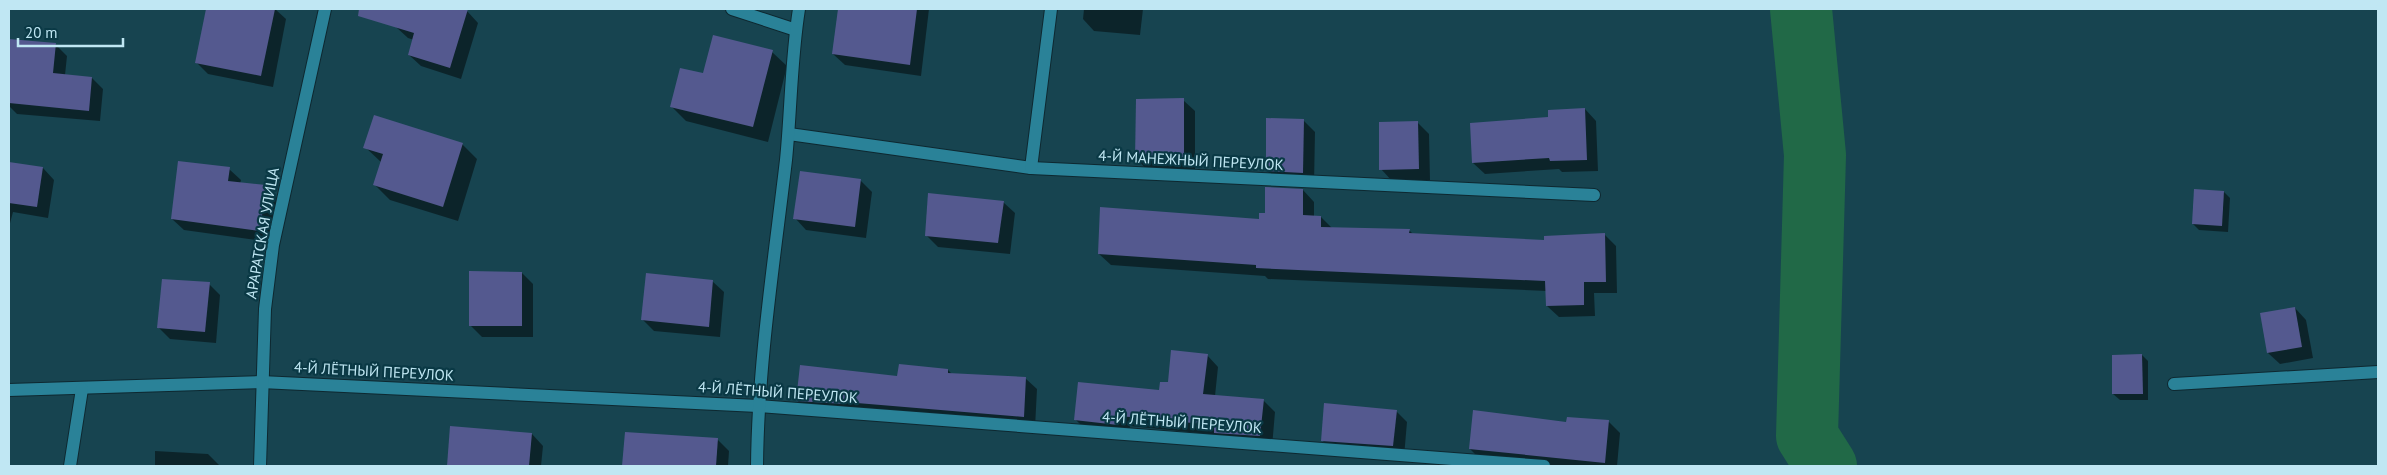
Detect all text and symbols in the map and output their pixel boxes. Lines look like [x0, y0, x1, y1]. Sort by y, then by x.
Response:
scale bar [18, 15, 122, 47]
text: 20 m [25, 23, 58, 42]
street label: 4-Й МАНЕЖНЫЙ ПЕРЕУЛОК [1098, 146, 1284, 174]
street label: АРАРАТСКАЯ УЛИЦА [241, 166, 283, 300]
street label: 4-Й ЛЁТНЫЙ ПЕРЕУЛОК [294, 357, 454, 385]
street label: 4-Й ЛЁТНЫЙ ПЕРЕУЛОК [697, 377, 859, 407]
street label: 4-Й ЛЁТНЫЙ ПЕРЕУЛОК [1101, 407, 1263, 437]

